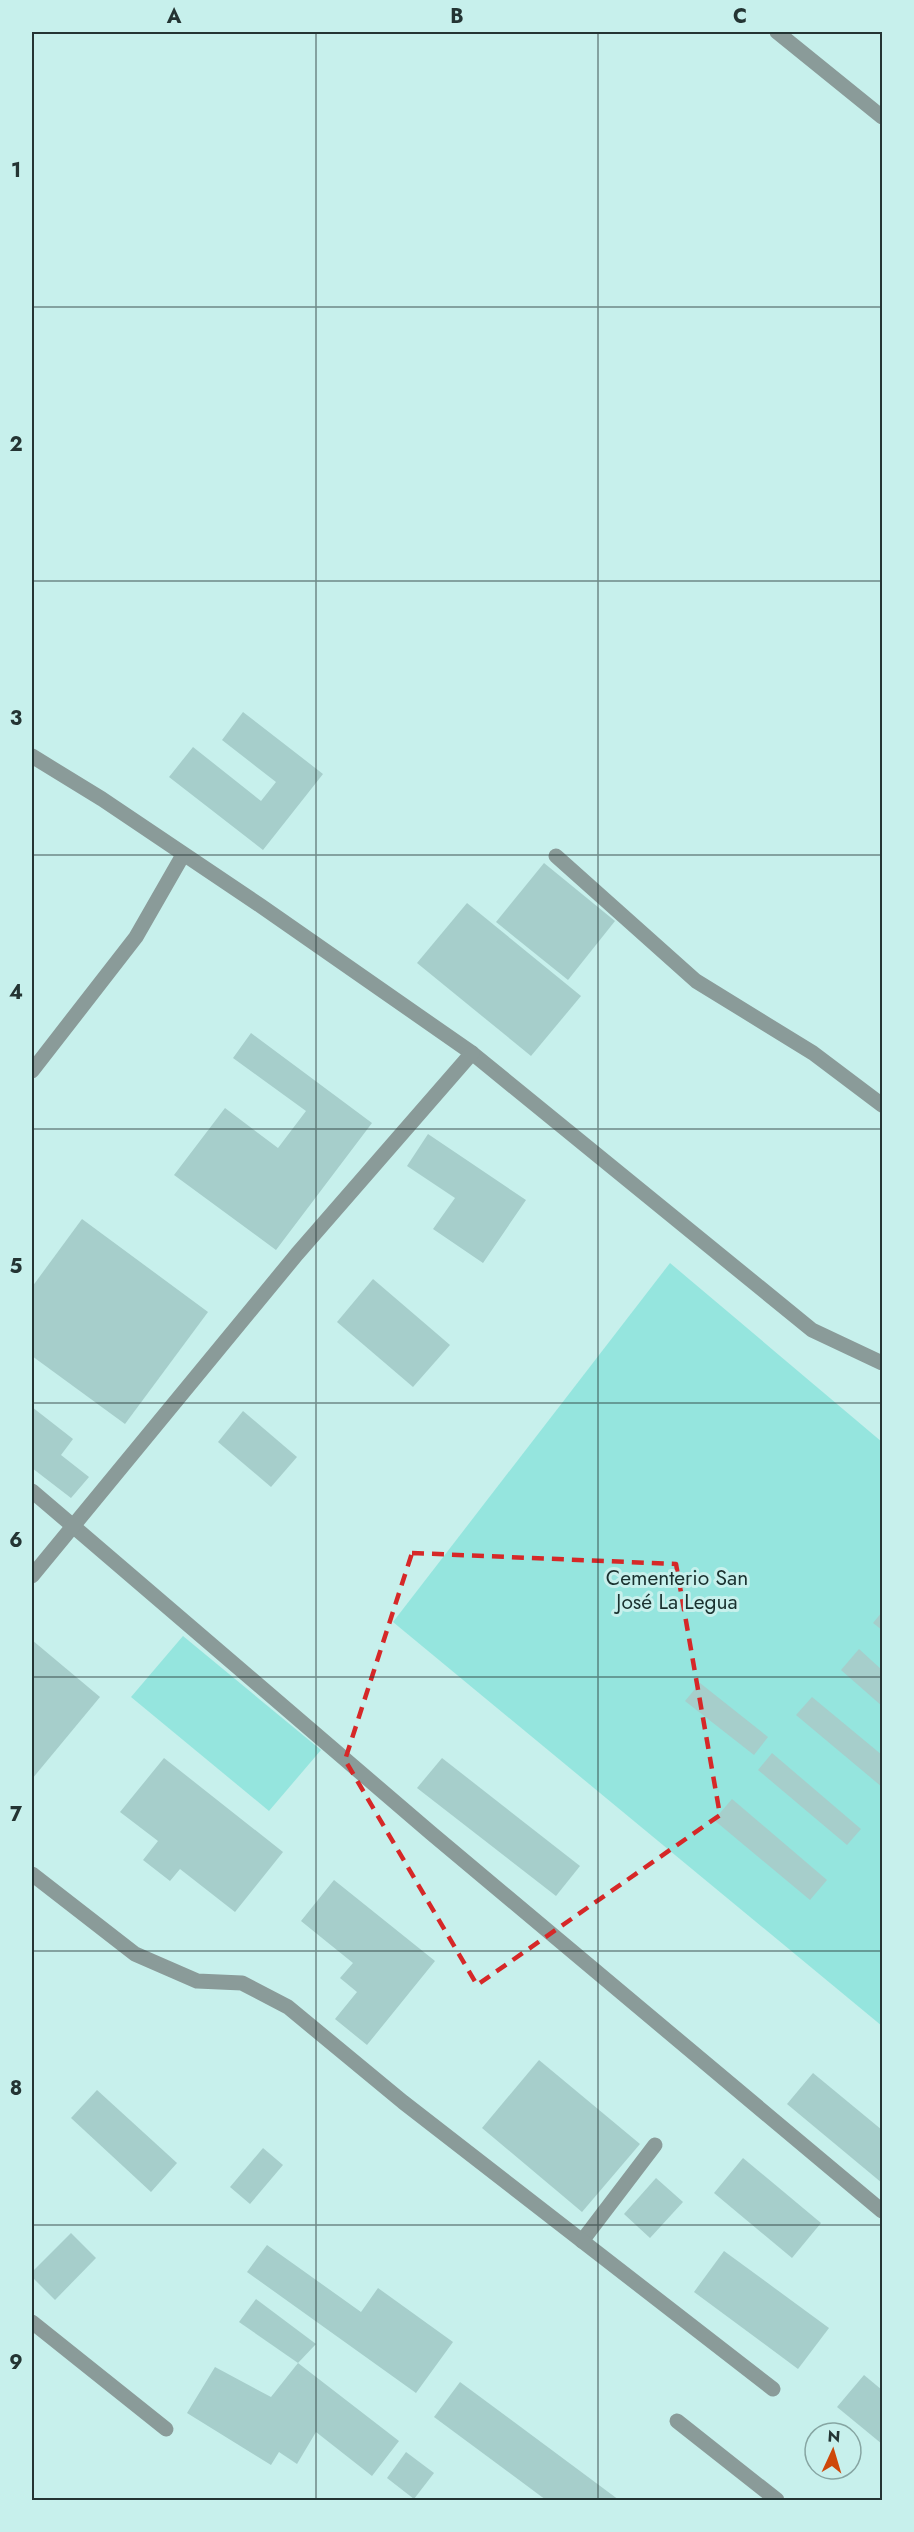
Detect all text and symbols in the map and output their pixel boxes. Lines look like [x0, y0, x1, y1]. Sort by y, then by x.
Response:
text: A [166, 2, 182, 31]
text: B [450, 2, 464, 31]
text: C [733, 2, 747, 31]
text: 1 [11, 156, 21, 185]
text: 2 [9, 430, 23, 459]
text: 3 [10, 704, 22, 733]
text: 4 [9, 978, 23, 1007]
text: 5 [10, 1252, 23, 1281]
text: 6 [9, 1526, 23, 1555]
park label: Cementerio San José La Legua [606, 1563, 748, 1617]
text: 7 [10, 1800, 23, 1829]
text: 8 [10, 2074, 22, 2103]
text: 9 [9, 2348, 23, 2377]
north arrow [803, 2421, 863, 2481]
text: N [827, 2425, 841, 2448]

